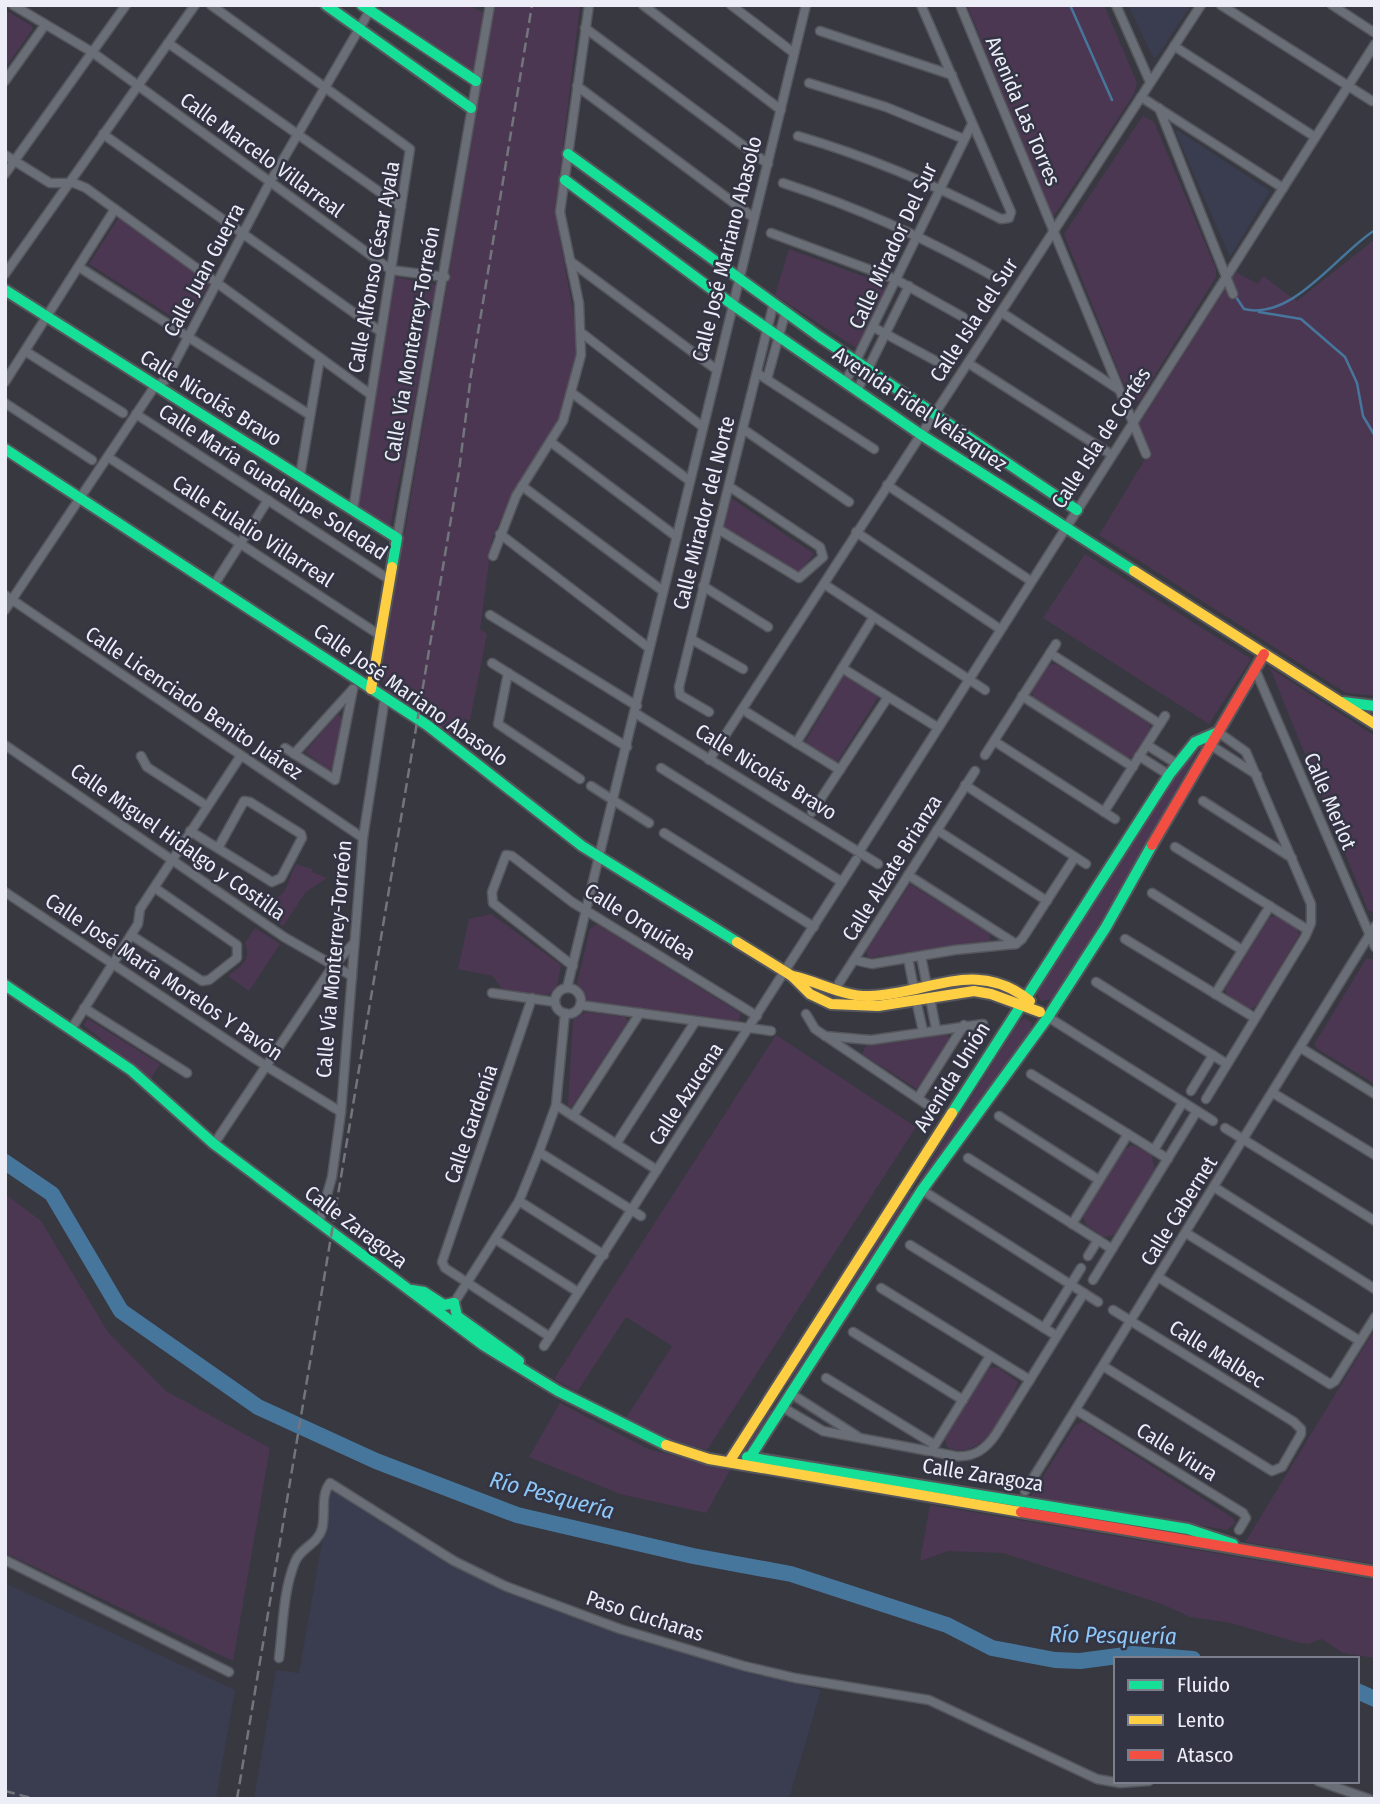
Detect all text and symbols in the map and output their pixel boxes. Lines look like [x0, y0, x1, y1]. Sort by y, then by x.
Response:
street label: Avenida Las Torres [980, 32, 1066, 190]
street label: Calle Marcelo Villarreal [175, 87, 349, 223]
street label: Calle José Mariano Abasolo [686, 133, 768, 365]
street label: Calle Mirador Del Sur [843, 158, 943, 333]
street label: Calle Alfonso César Ayala [343, 159, 405, 375]
street label: Calle Juan Guerra [158, 199, 250, 341]
street label: Calle Vía Monterrey-Torreón [378, 224, 446, 464]
street label: Calle Isla del Sur [924, 252, 1024, 387]
street label: Avenida Fidel Velázquez [828, 341, 1012, 477]
street label: Calle Nicolás Bravo [135, 344, 287, 452]
street label: Calle Isla de Cortés [1046, 363, 1156, 513]
street label: Calle María Guadalupe Soledad [154, 398, 392, 566]
street label: Calle Mirador del Norte [667, 413, 741, 613]
street label: Calle Eulalio Villarreal [168, 469, 339, 593]
street label: Calle José Mariano Abasolo [309, 618, 513, 772]
street label: Calle Licenciado Benito Juárez [80, 621, 308, 785]
street label: Calle Nicolás Bravo [690, 718, 842, 826]
street label: Calle Merlot [1298, 749, 1362, 854]
street label: Calle Miguel Hidalgo y Costilla [65, 758, 291, 926]
street label: Calle Alzate Brianza [837, 790, 947, 946]
street label: Calle Vía Monterrey-Torreón [311, 839, 357, 1079]
street label: Calle Orquídea [580, 878, 700, 966]
street label: Calle José María Morelos Y Pavón [40, 888, 288, 1066]
street label: Avenida Unión [908, 1017, 996, 1137]
street label: Calle Azucena [643, 1038, 729, 1150]
street label: Calle Gardenía [438, 1061, 504, 1187]
street label: Calle Cabernet [1135, 1151, 1223, 1271]
street label: Calle Zaragoza [299, 1180, 413, 1274]
street label: Calle Malbec [1164, 1314, 1270, 1394]
street label: Calle Viura [1132, 1417, 1222, 1487]
street label: Calle Zaragoza [921, 1453, 1045, 1497]
water label: Río Pesquería [487, 1465, 617, 1525]
street label: Paso Cucharas [583, 1585, 707, 1647]
water label: Río Pesquería [1049, 1620, 1177, 1650]
legend [1114, 1657, 1359, 1783]
text: Fluido [1177, 1672, 1230, 1698]
text: Lento [1177, 1707, 1225, 1733]
text: Atasco [1177, 1742, 1234, 1768]

